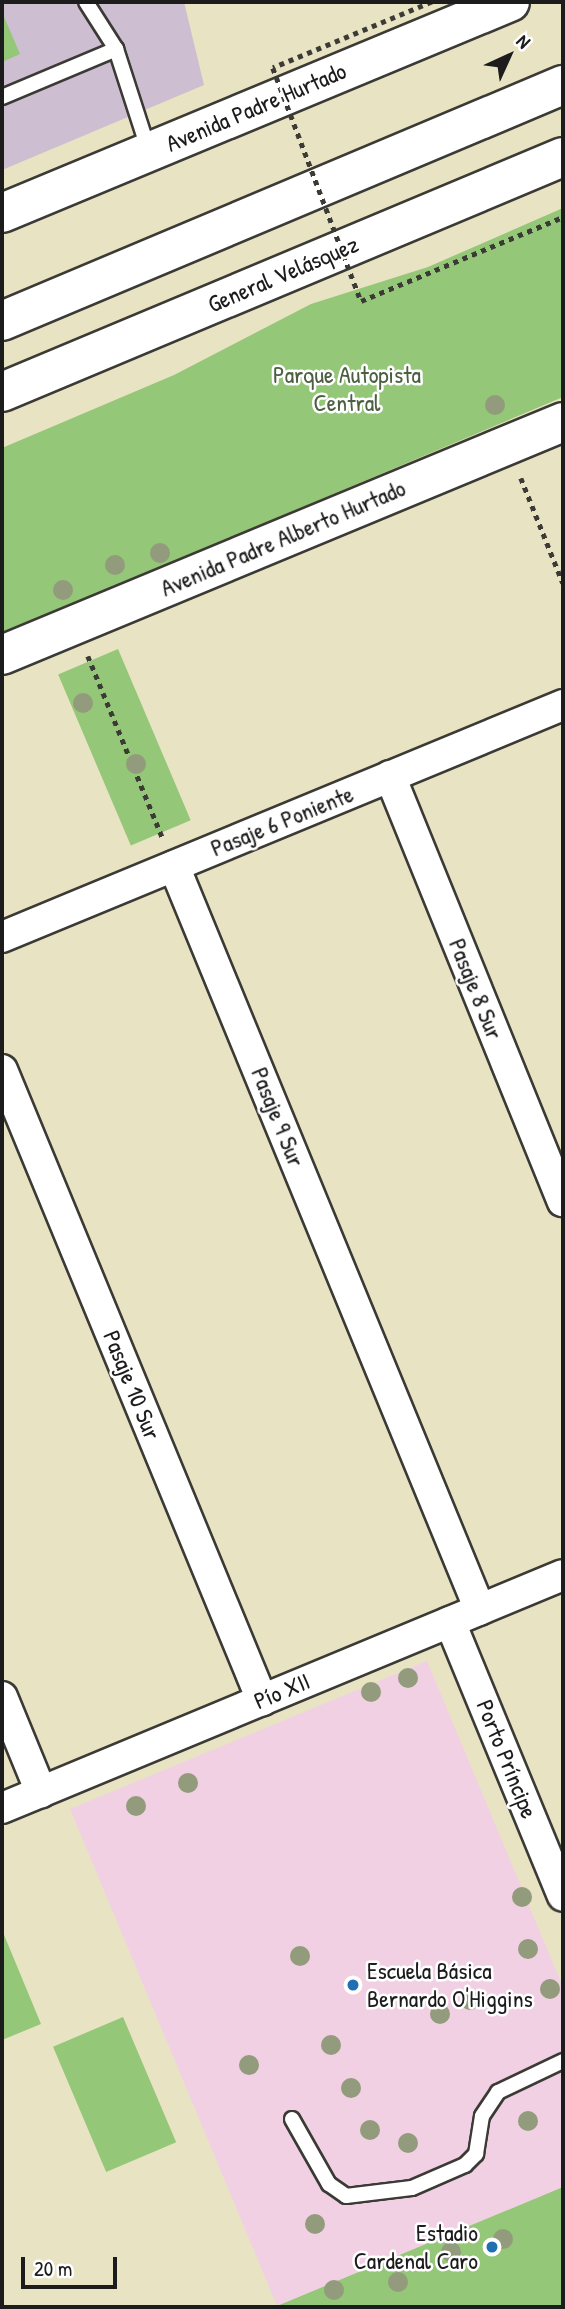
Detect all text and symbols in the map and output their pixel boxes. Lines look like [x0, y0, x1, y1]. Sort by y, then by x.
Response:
north arrow [474, 21, 544, 91]
text: N [511, 28, 537, 54]
street label: Avenida Padre Hurtado [162, 56, 350, 158]
street label: General Velásquez [203, 229, 363, 319]
park label: Parque Autopista Central [273, 361, 421, 417]
street label: Avenida Padre Alberto Hurtado [156, 473, 410, 603]
street label: Pasaje 6 Poniente [207, 779, 357, 863]
street label: Pasaje 8 Sur [443, 934, 509, 1044]
street label: Pasaje 9 Sur [245, 1063, 311, 1171]
street label: Pasaje 10 Sur [97, 1326, 167, 1444]
street label: Pío XII [250, 1666, 314, 1716]
street label: Porto Príncipe [470, 1695, 544, 1823]
place label: Escuela Básica Bernardo O'Higgins [367, 1957, 533, 2013]
marker: Escuela Básica Bernardo O'Higgins [345, 1977, 361, 1993]
place label: Estadio Cardenal Caro [354, 2219, 478, 2275]
marker: Estadio Cardenal Caro [484, 2239, 500, 2255]
scale bar [24, 2242, 121, 2286]
text: 20 m [34, 2254, 72, 2283]

